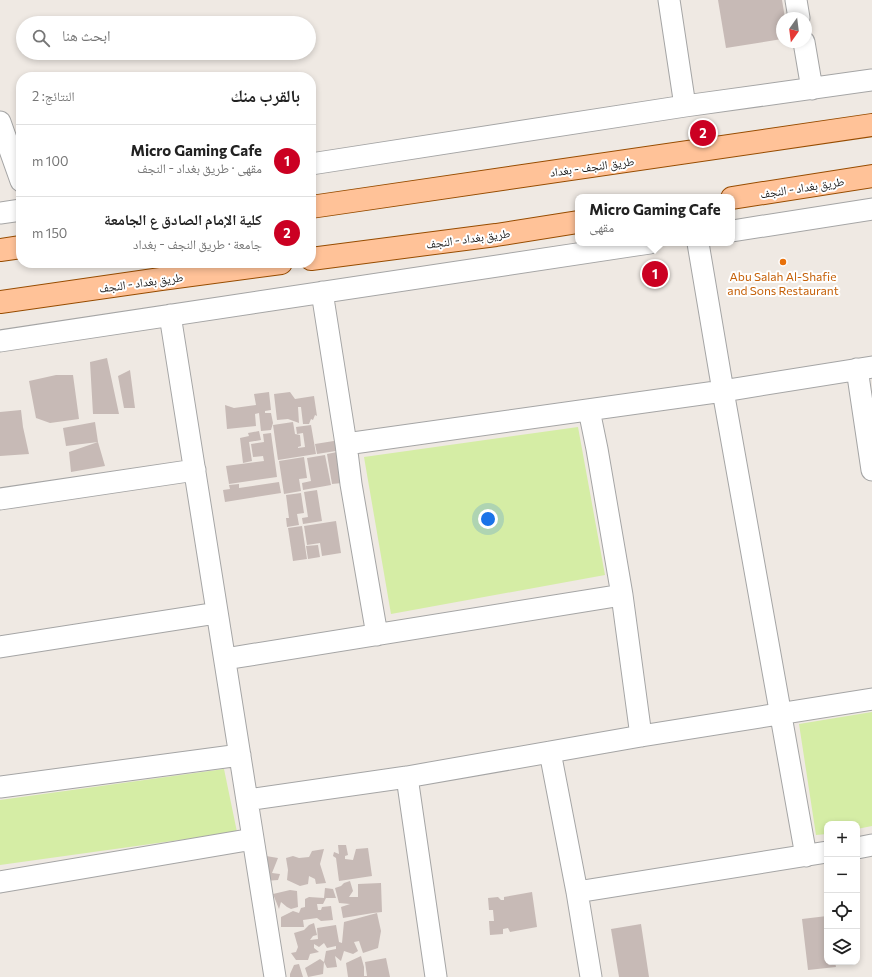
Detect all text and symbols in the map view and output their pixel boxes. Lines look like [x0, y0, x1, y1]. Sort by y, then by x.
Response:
north arrow [776, 12, 812, 48]
search box [16, 16, 316, 60]
text: ابحث هنا [62, 26, 111, 44]
icon: search [30, 27, 52, 49]
text: بالقرب منك [230, 85, 300, 106]
text: النتائج: 2 [32, 88, 75, 104]
pin: 2 [690, 118, 716, 148]
text: Micro Gaming Cafe [130, 141, 262, 159]
text: 100 m [32, 153, 68, 169]
text: 1 [284, 153, 290, 169]
street label: طريق النجف - بغداد [549, 153, 635, 180]
text: مقهى · طريق بغداد - النجف [137, 160, 262, 176]
street label: طريق بغداد - النجف [759, 173, 845, 202]
popup [575, 194, 735, 246]
text: Micro Gaming Cafe [589, 200, 721, 218]
text: كلية الإمام الصادق ع الجامعة [104, 210, 262, 228]
text: مقهى [589, 219, 614, 235]
text: 150 m [32, 225, 67, 241]
text: 2 [283, 225, 291, 241]
street label: طريق بغداد - النجف [425, 225, 511, 252]
text: جامعة · طريق النجف - بغداد [133, 236, 262, 252]
marker: Abu Salah Al-Shafie and Sons Restaurant [778, 257, 788, 267]
pin: 1 [642, 259, 668, 289]
street label: طريق بغداد - النجف [98, 269, 184, 296]
place label: Abu Salah Al-Shafie and Sons Restaurant [727, 269, 839, 297]
your location [478, 509, 498, 529]
map controls [824, 821, 860, 965]
button: + [824, 821, 860, 857]
button: − [824, 857, 860, 893]
button: locate [824, 893, 860, 929]
button: layers [824, 929, 860, 965]

